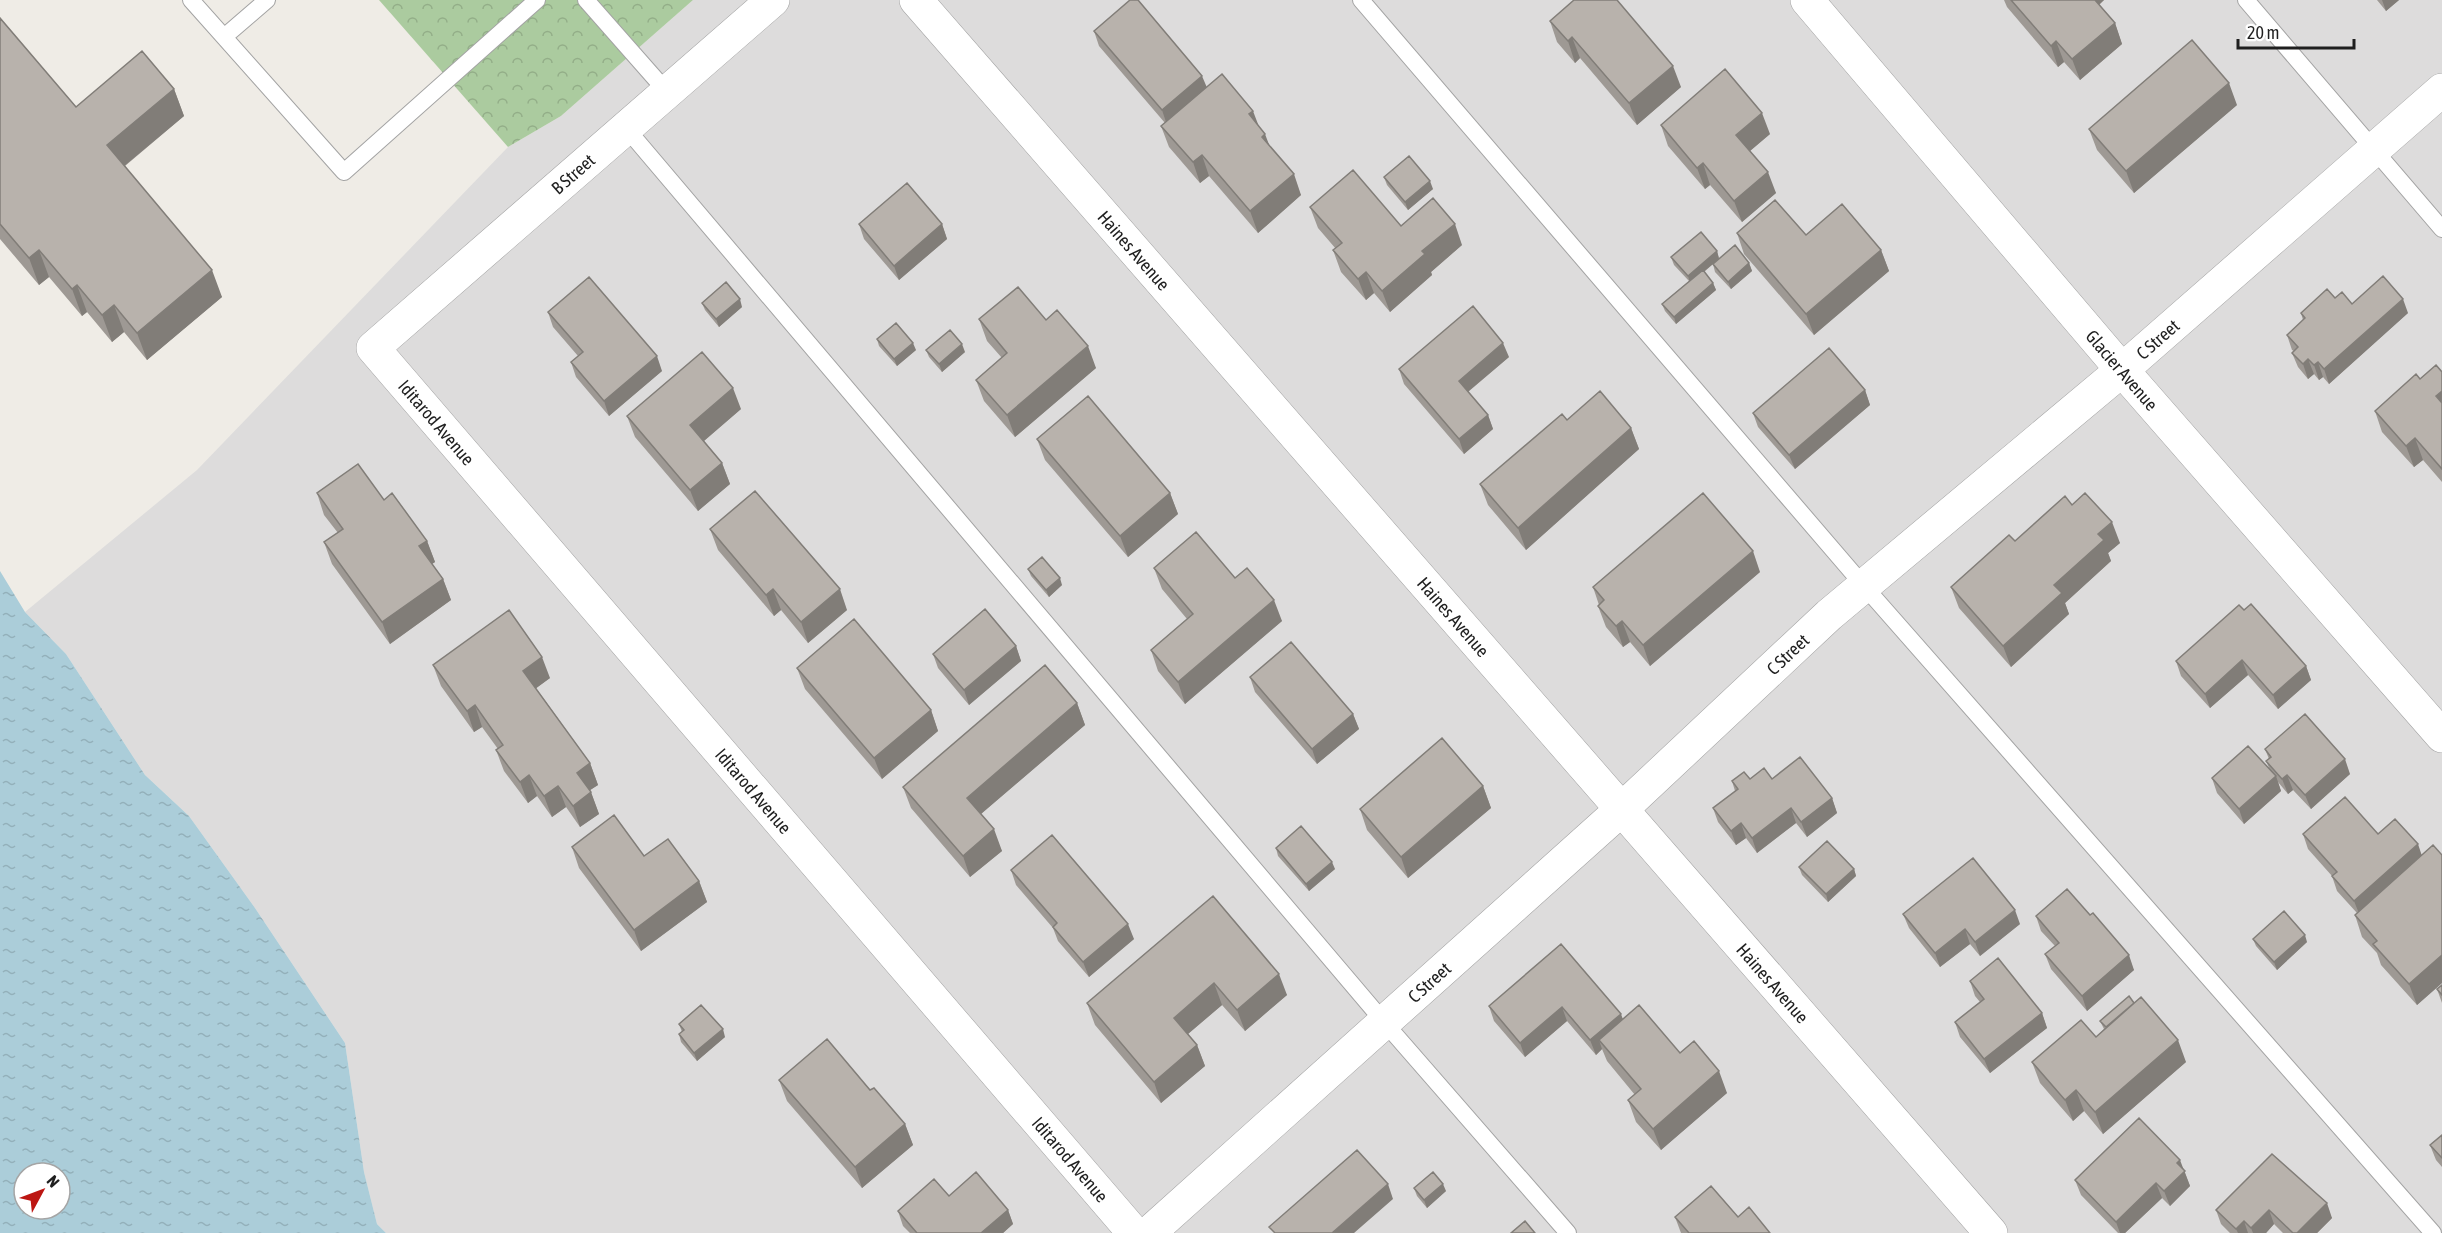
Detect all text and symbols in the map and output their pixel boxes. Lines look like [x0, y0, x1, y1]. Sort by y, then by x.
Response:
scale bar [2238, 12, 2354, 50]
text: 20 m [2247, 22, 2279, 43]
street label: B Street [547, 150, 599, 198]
street label: Haines Avenue [1094, 206, 1174, 294]
street label: C Street [2132, 315, 2183, 363]
street label: Glacier Avenue [2082, 325, 2163, 414]
street label: Iditarod Avenue [394, 375, 479, 469]
street label: Haines Avenue [1413, 572, 1494, 661]
street label: C Street [1762, 629, 1813, 679]
street label: Iditarod Avenue [711, 744, 796, 838]
street label: Haines Avenue [1733, 939, 1813, 1027]
street label: C Street [1403, 957, 1455, 1007]
street label: Iditarod Avenue [1028, 1112, 1113, 1206]
north arrow [12, 1161, 72, 1221]
text: N [43, 1172, 63, 1191]

